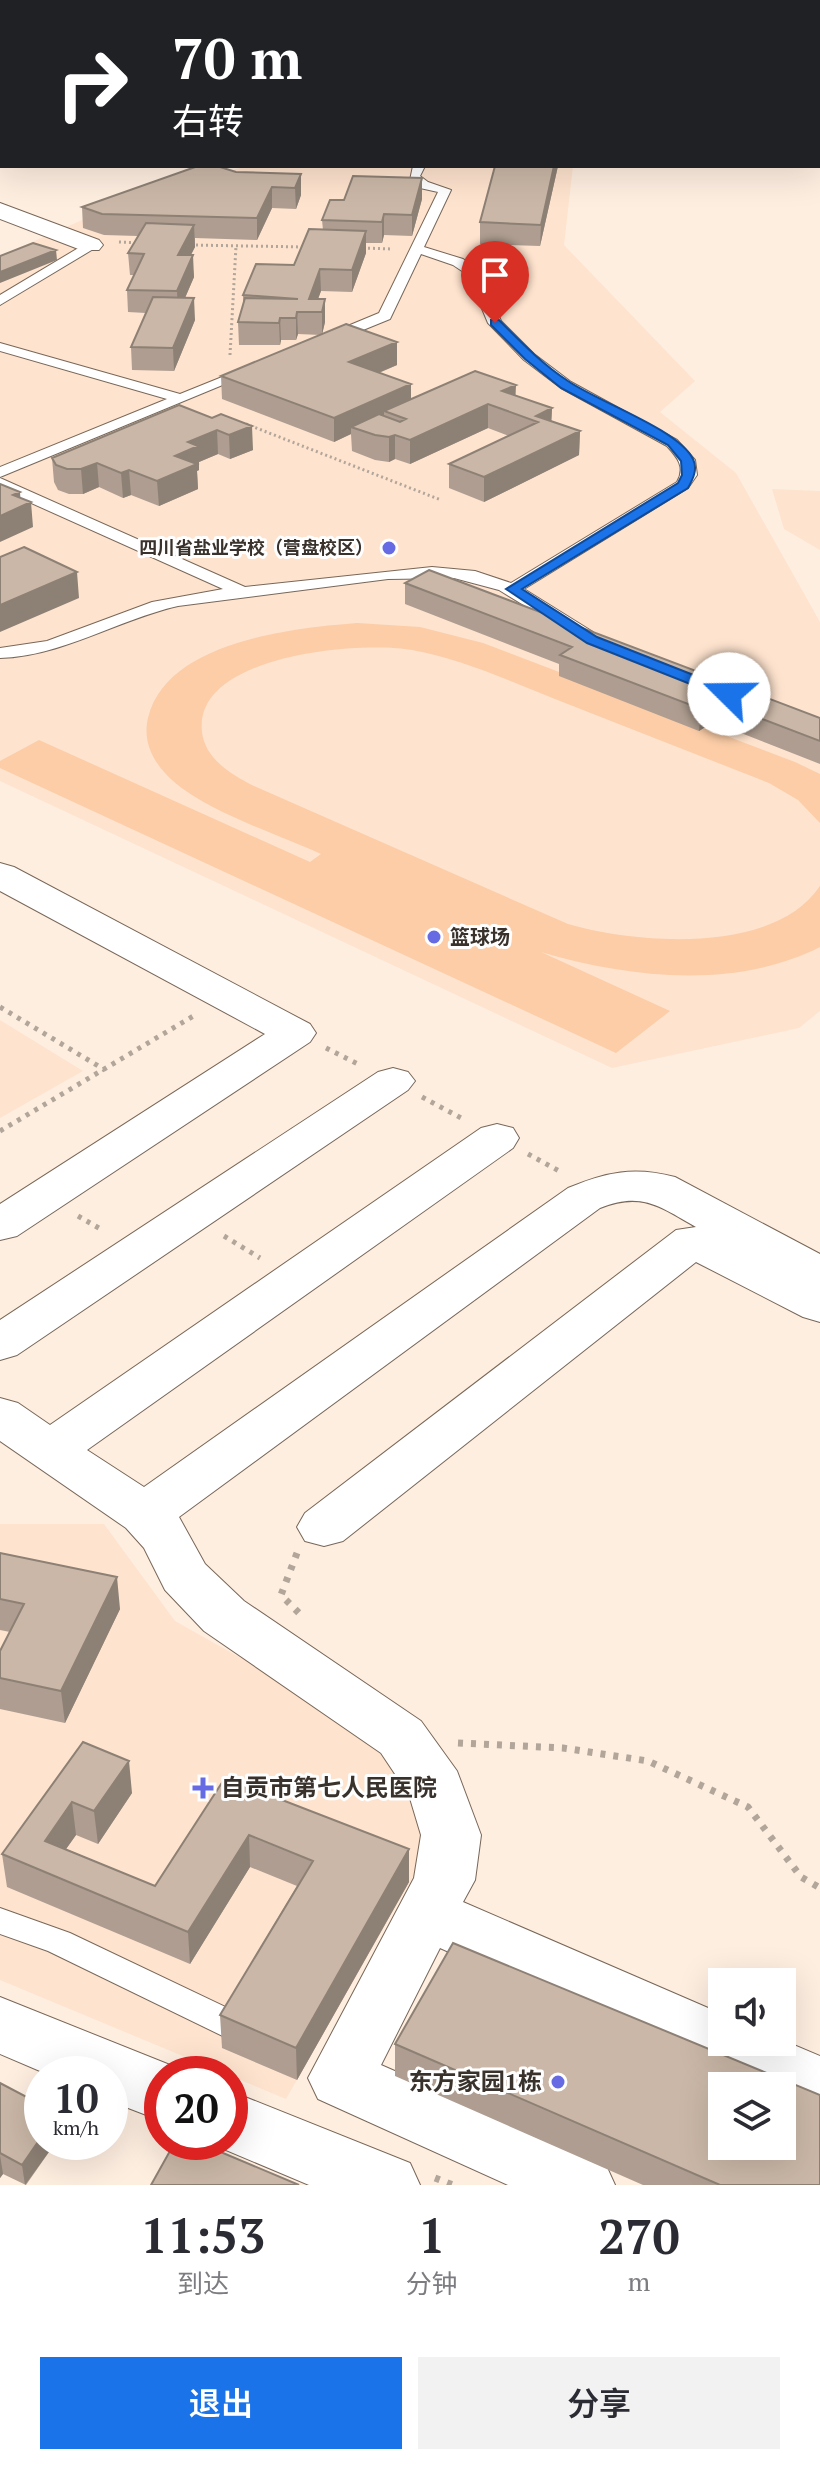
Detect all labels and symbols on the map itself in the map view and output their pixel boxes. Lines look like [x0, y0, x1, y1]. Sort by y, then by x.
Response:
pin [461, 241, 529, 323]
place label: 四川省盐业学校（营盘校区） [139, 535, 373, 559]
marker: 四川省盐业学校（营盘校区） [380, 539, 398, 557]
position arrow [687, 652, 771, 736]
place label: 篮球场 [450, 923, 510, 950]
marker: 篮球场 [425, 928, 443, 946]
place label: 自贡市第七人民医院 [221, 1771, 437, 1803]
marker: 自贡市第七人民医院 [192, 1777, 214, 1799]
speed limit sign: 20 [144, 2056, 248, 2160]
place label: 东方家园1栋 [408, 2065, 542, 2097]
marker: 东方家园1栋 [549, 2073, 567, 2091]

